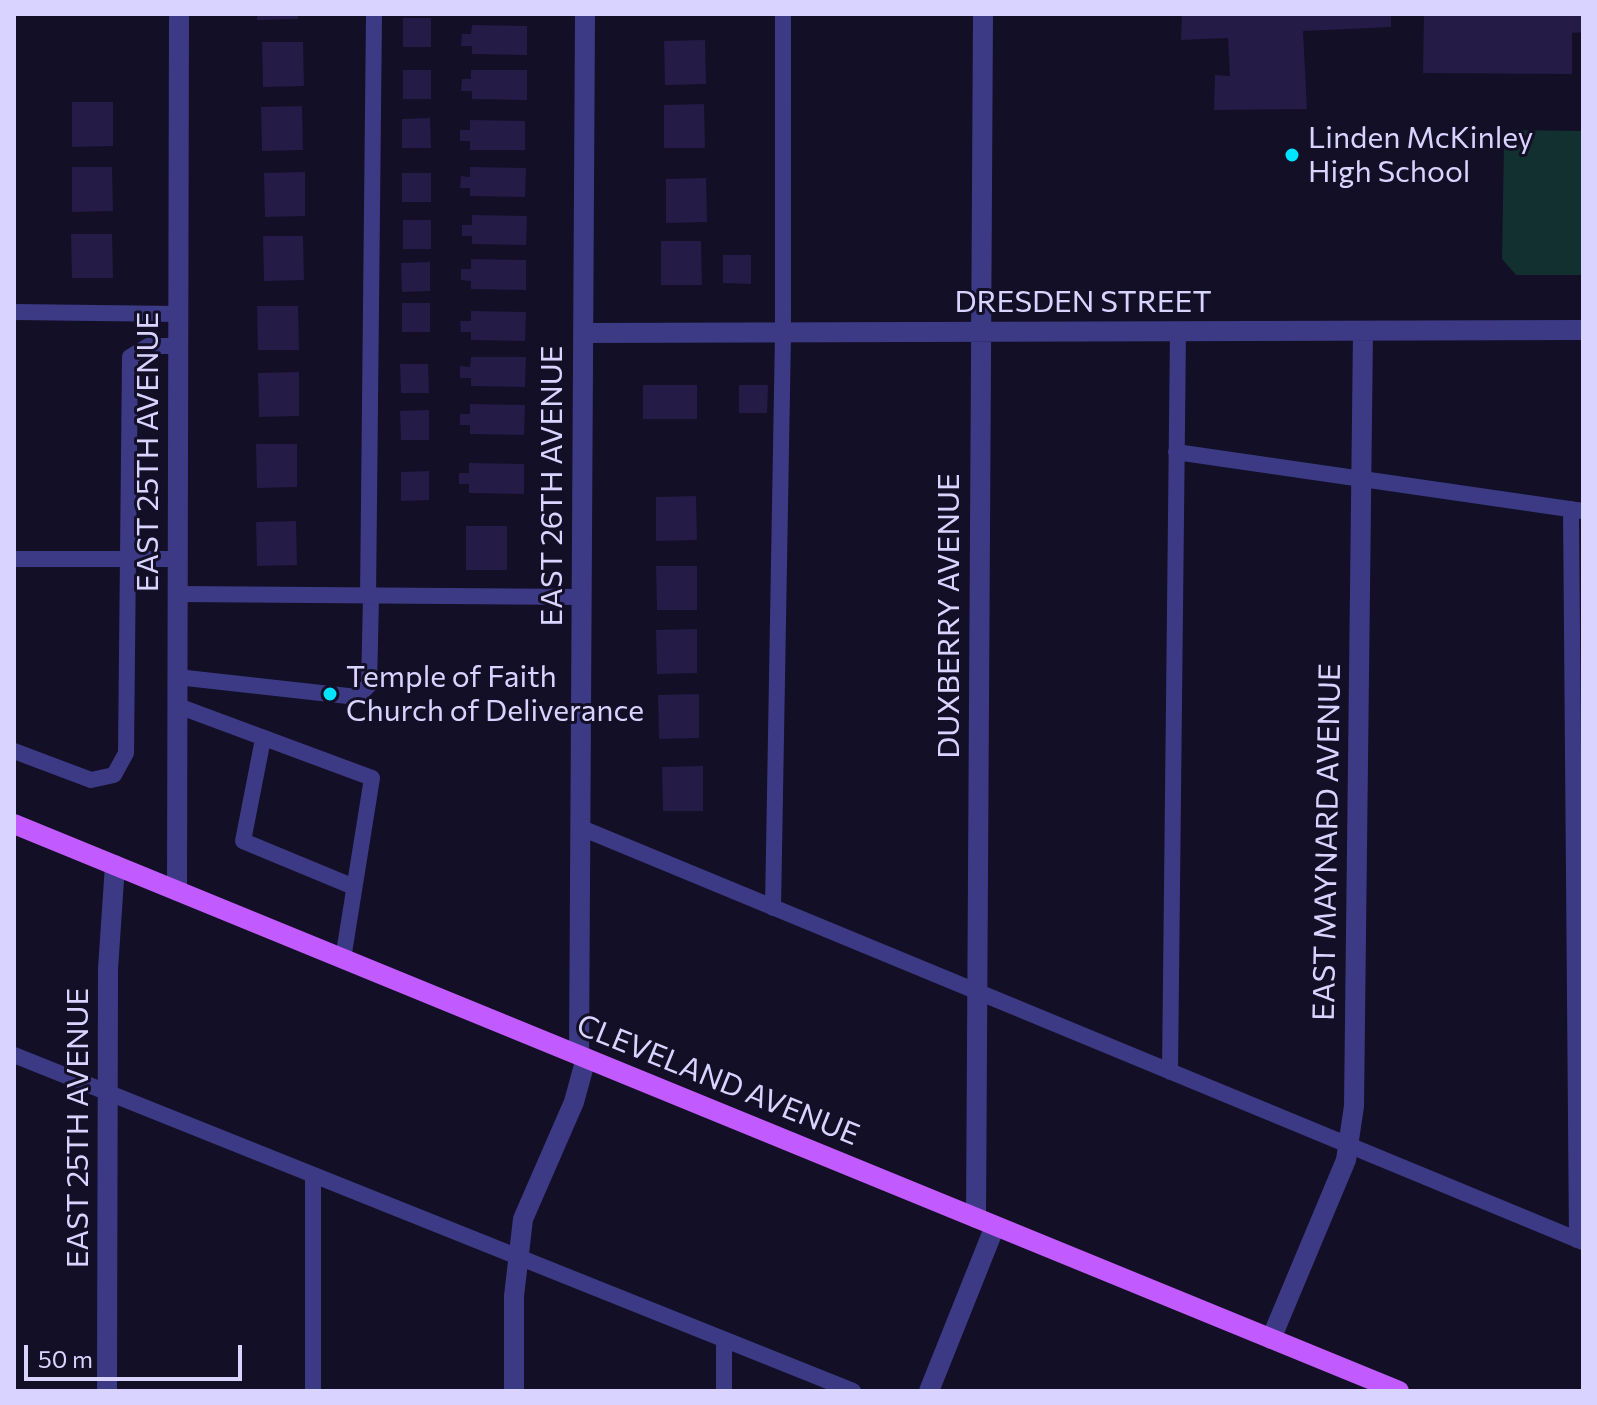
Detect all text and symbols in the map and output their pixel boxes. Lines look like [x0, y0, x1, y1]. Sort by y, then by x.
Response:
place label: Linden McKinley High School [1308, 120, 1533, 190]
marker: Linden McKinley High School [1283, 146, 1301, 164]
street label: DRESDEN STREET [954, 284, 1212, 320]
street label: EAST 25TH AVENUE [130, 312, 166, 592]
street label: EAST 26TH AVENUE [534, 345, 570, 627]
street label: DUXBERRY AVENUE [931, 473, 967, 759]
place label: Temple of Faith Church of Deliverance [346, 659, 644, 730]
street label: EAST MAYNARD AVENUE [1306, 663, 1348, 1021]
marker: Temple of Faith Church of Deliverance [321, 685, 339, 703]
street label: EAST 25TH AVENUE [60, 988, 96, 1268]
street label: CLEVELAND AVENUE [571, 1007, 865, 1153]
scale bar [28, 1329, 246, 1379]
text: 50 m [38, 1344, 93, 1373]

